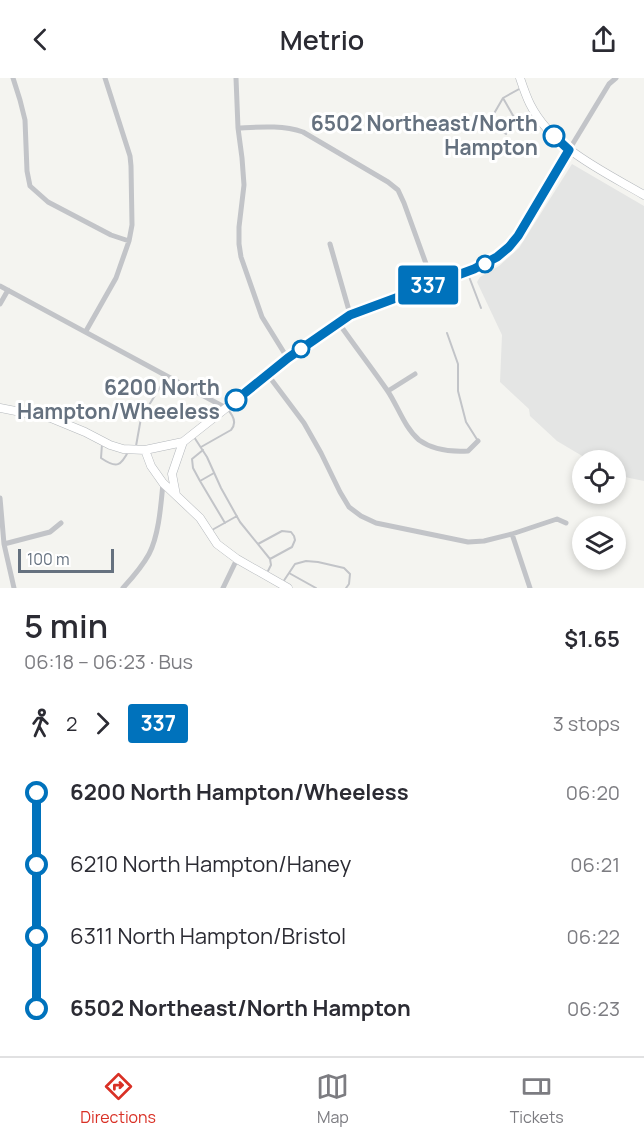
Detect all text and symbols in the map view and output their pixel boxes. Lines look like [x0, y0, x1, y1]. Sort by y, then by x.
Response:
text: Metrio [280, 21, 364, 58]
icon: back [24, 23, 57, 56]
icon: share [587, 23, 620, 56]
place label: 6502 Northeast/North Hampton [311, 109, 538, 161]
marker: 6502 Northeast/North Hampton [543, 125, 565, 147]
unlabelled marker [476, 255, 494, 273]
line badge: 337 [394, 266, 462, 304]
text: 337 [410, 271, 446, 299]
unlabelled marker [292, 340, 310, 358]
place label: 6200 North Hampton/Wheeless [17, 373, 220, 425]
marker: 6200 North Hampton/Wheeless [225, 389, 247, 411]
map controls [572, 450, 626, 570]
button: locate [572, 450, 626, 504]
button: layers [572, 516, 626, 570]
scale bar [18, 546, 114, 574]
text: 100 m [27, 548, 70, 570]
text: 5 min [24, 603, 108, 648]
text: $1.65 [564, 624, 620, 654]
text: 06:18 – 06:23 · Bus [24, 648, 193, 675]
icon: walk [24, 707, 57, 740]
icon: forward [86, 707, 119, 740]
text: 337 [140, 709, 176, 737]
text: 2 [66, 710, 77, 737]
text: 3 stops [553, 710, 620, 737]
text: 6200 North Hampton/Wheeless [70, 777, 409, 807]
text: 06:20 [566, 779, 620, 806]
text: 6210 North Hampton/Haney [70, 849, 351, 879]
text: 06:21 [570, 851, 620, 878]
text: 6311 North Hampton/Bristol [70, 921, 346, 951]
text: 06:22 [567, 923, 620, 950]
text: 6502 Northeast/North Hampton [70, 993, 411, 1023]
text: 06:23 [567, 995, 620, 1022]
tab: Directions [80, 1070, 156, 1128]
tab: Map [316, 1070, 349, 1128]
tab: Tickets [510, 1070, 564, 1128]

